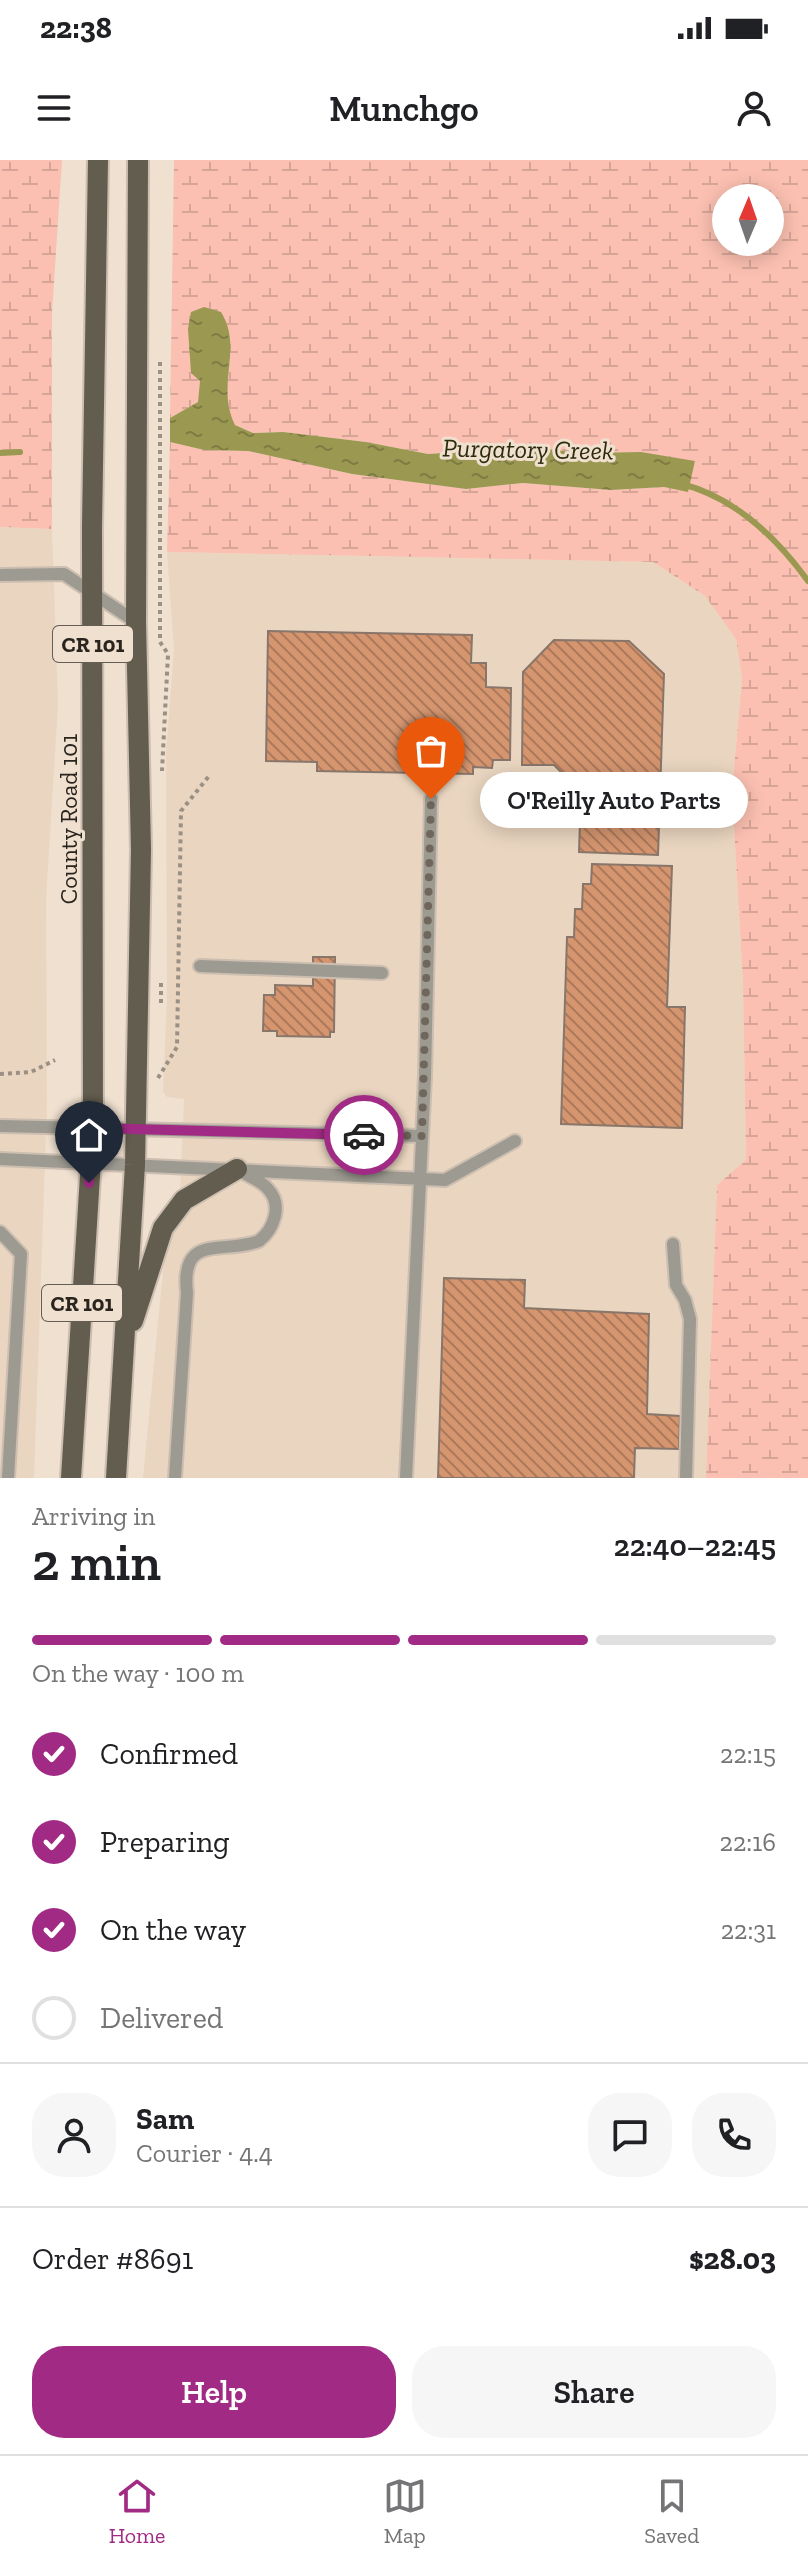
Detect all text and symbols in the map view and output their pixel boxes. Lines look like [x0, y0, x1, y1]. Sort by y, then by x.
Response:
text: 22:38 [40, 10, 112, 46]
icon: menu [32, 86, 76, 130]
icon: person [732, 86, 776, 130]
text: Munchgo [329, 87, 479, 130]
north arrow [712, 184, 784, 256]
map controls [712, 184, 784, 256]
water label: Purgatory Creek [442, 432, 614, 466]
road number: CR 101 [53, 626, 133, 662]
pin [397, 717, 465, 799]
icon: bag [409, 729, 453, 773]
street label: County Road 101 [54, 734, 83, 904]
callout: O'Reilly Auto Parts [479, 771, 747, 827]
text: O'Reilly Auto Parts [507, 784, 721, 816]
courier [324, 1095, 404, 1175]
pin [55, 1101, 123, 1183]
icon: home [67, 1113, 111, 1157]
icon: car [342, 1113, 386, 1157]
road number: CR 101 [42, 1285, 122, 1321]
text: Arriving in [32, 1500, 155, 1532]
text: 22:40–22:45 [614, 1528, 776, 1564]
text: 2 min [32, 1531, 161, 1593]
text: On the way · 100 m [32, 1657, 244, 1689]
icon: check [32, 1732, 76, 1776]
text: Confirmed [100, 1736, 238, 1772]
text: 22:15 [720, 1738, 776, 1770]
icon: check [32, 1820, 76, 1864]
text: Preparing [100, 1824, 230, 1860]
text: 22:16 [720, 1826, 776, 1858]
icon: check [32, 1908, 76, 1952]
text: On the way [100, 1912, 246, 1948]
text: 22:31 [721, 1914, 776, 1946]
text: Delivered [100, 2000, 223, 2036]
button: person [32, 2093, 116, 2177]
button: chat [588, 2093, 672, 2177]
button: phone [692, 2093, 776, 2177]
text: Sam [136, 2101, 194, 2137]
text: Courier · 4.4 [136, 2137, 273, 2169]
text: Order #8691 [32, 2241, 193, 2277]
text: $28.03 [689, 2241, 776, 2277]
button: Help [32, 2346, 396, 2438]
button: Share [412, 2346, 776, 2438]
tab: Home [109, 2474, 165, 2549]
tab: Map [383, 2474, 427, 2549]
tab: Saved [644, 2474, 699, 2549]

